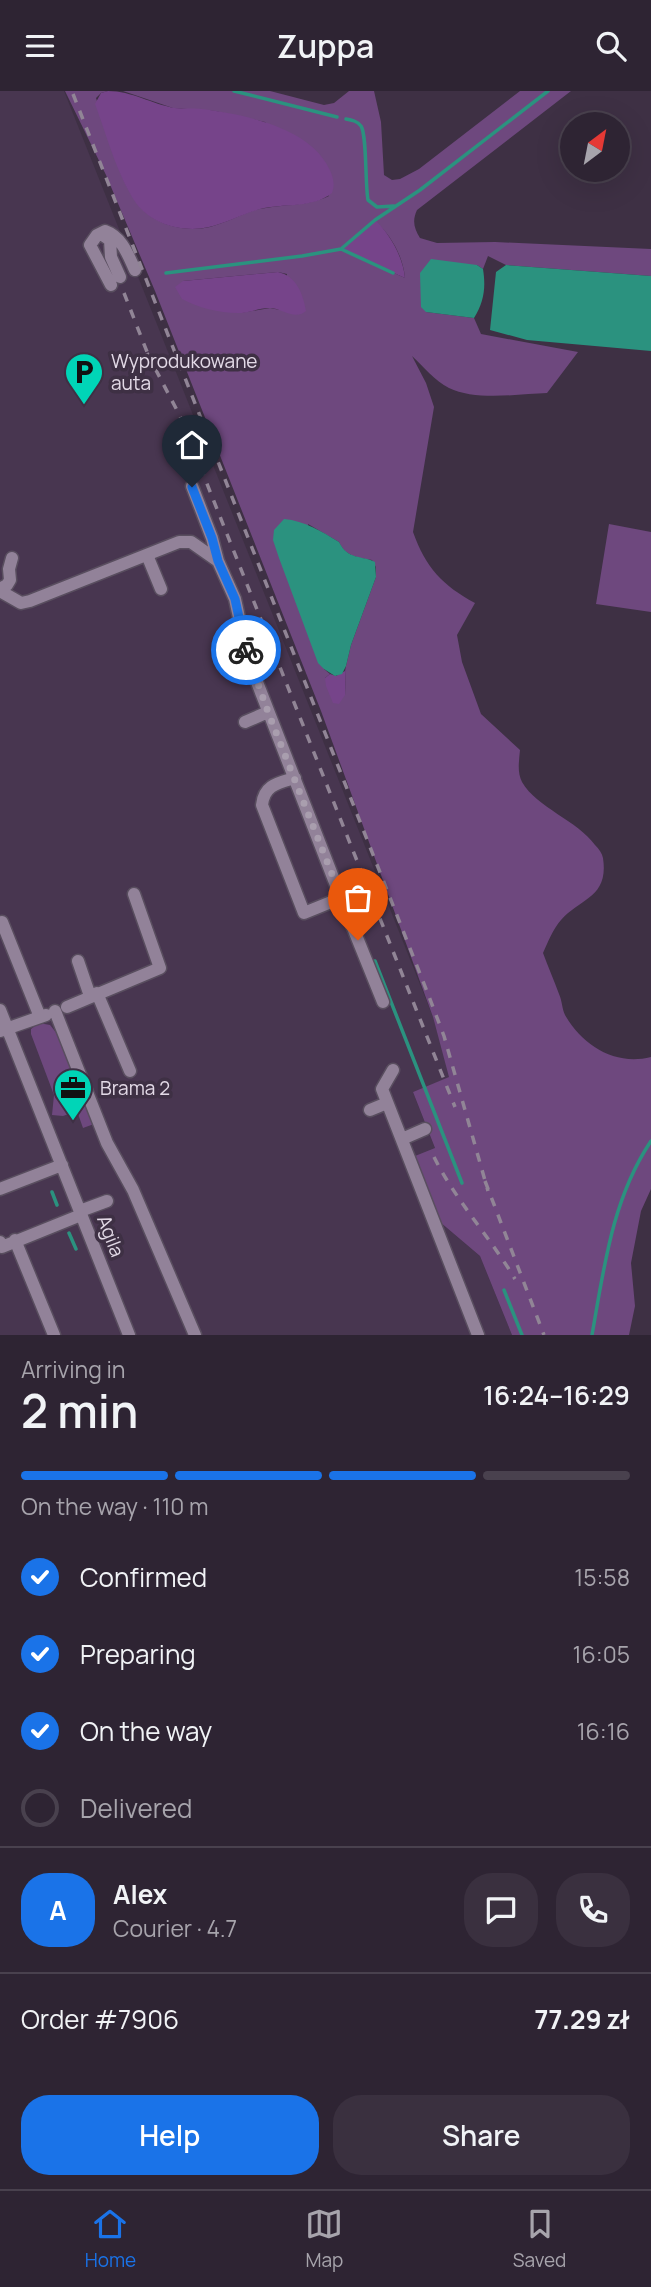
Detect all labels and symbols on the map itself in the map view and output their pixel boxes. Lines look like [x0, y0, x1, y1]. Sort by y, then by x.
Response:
north arrow [560, 112, 630, 182]
place label: Wyprodukowane auta [111, 348, 257, 396]
parking icon: Wyprodukowane auta [63, 351, 105, 406]
pin [162, 415, 222, 487]
courier [211, 615, 281, 685]
pin [328, 868, 388, 940]
office icon: Brama 2 [52, 1067, 94, 1122]
place label: Brama 2 [100, 1075, 170, 1101]
street label: Agila [91, 1211, 131, 1261]

